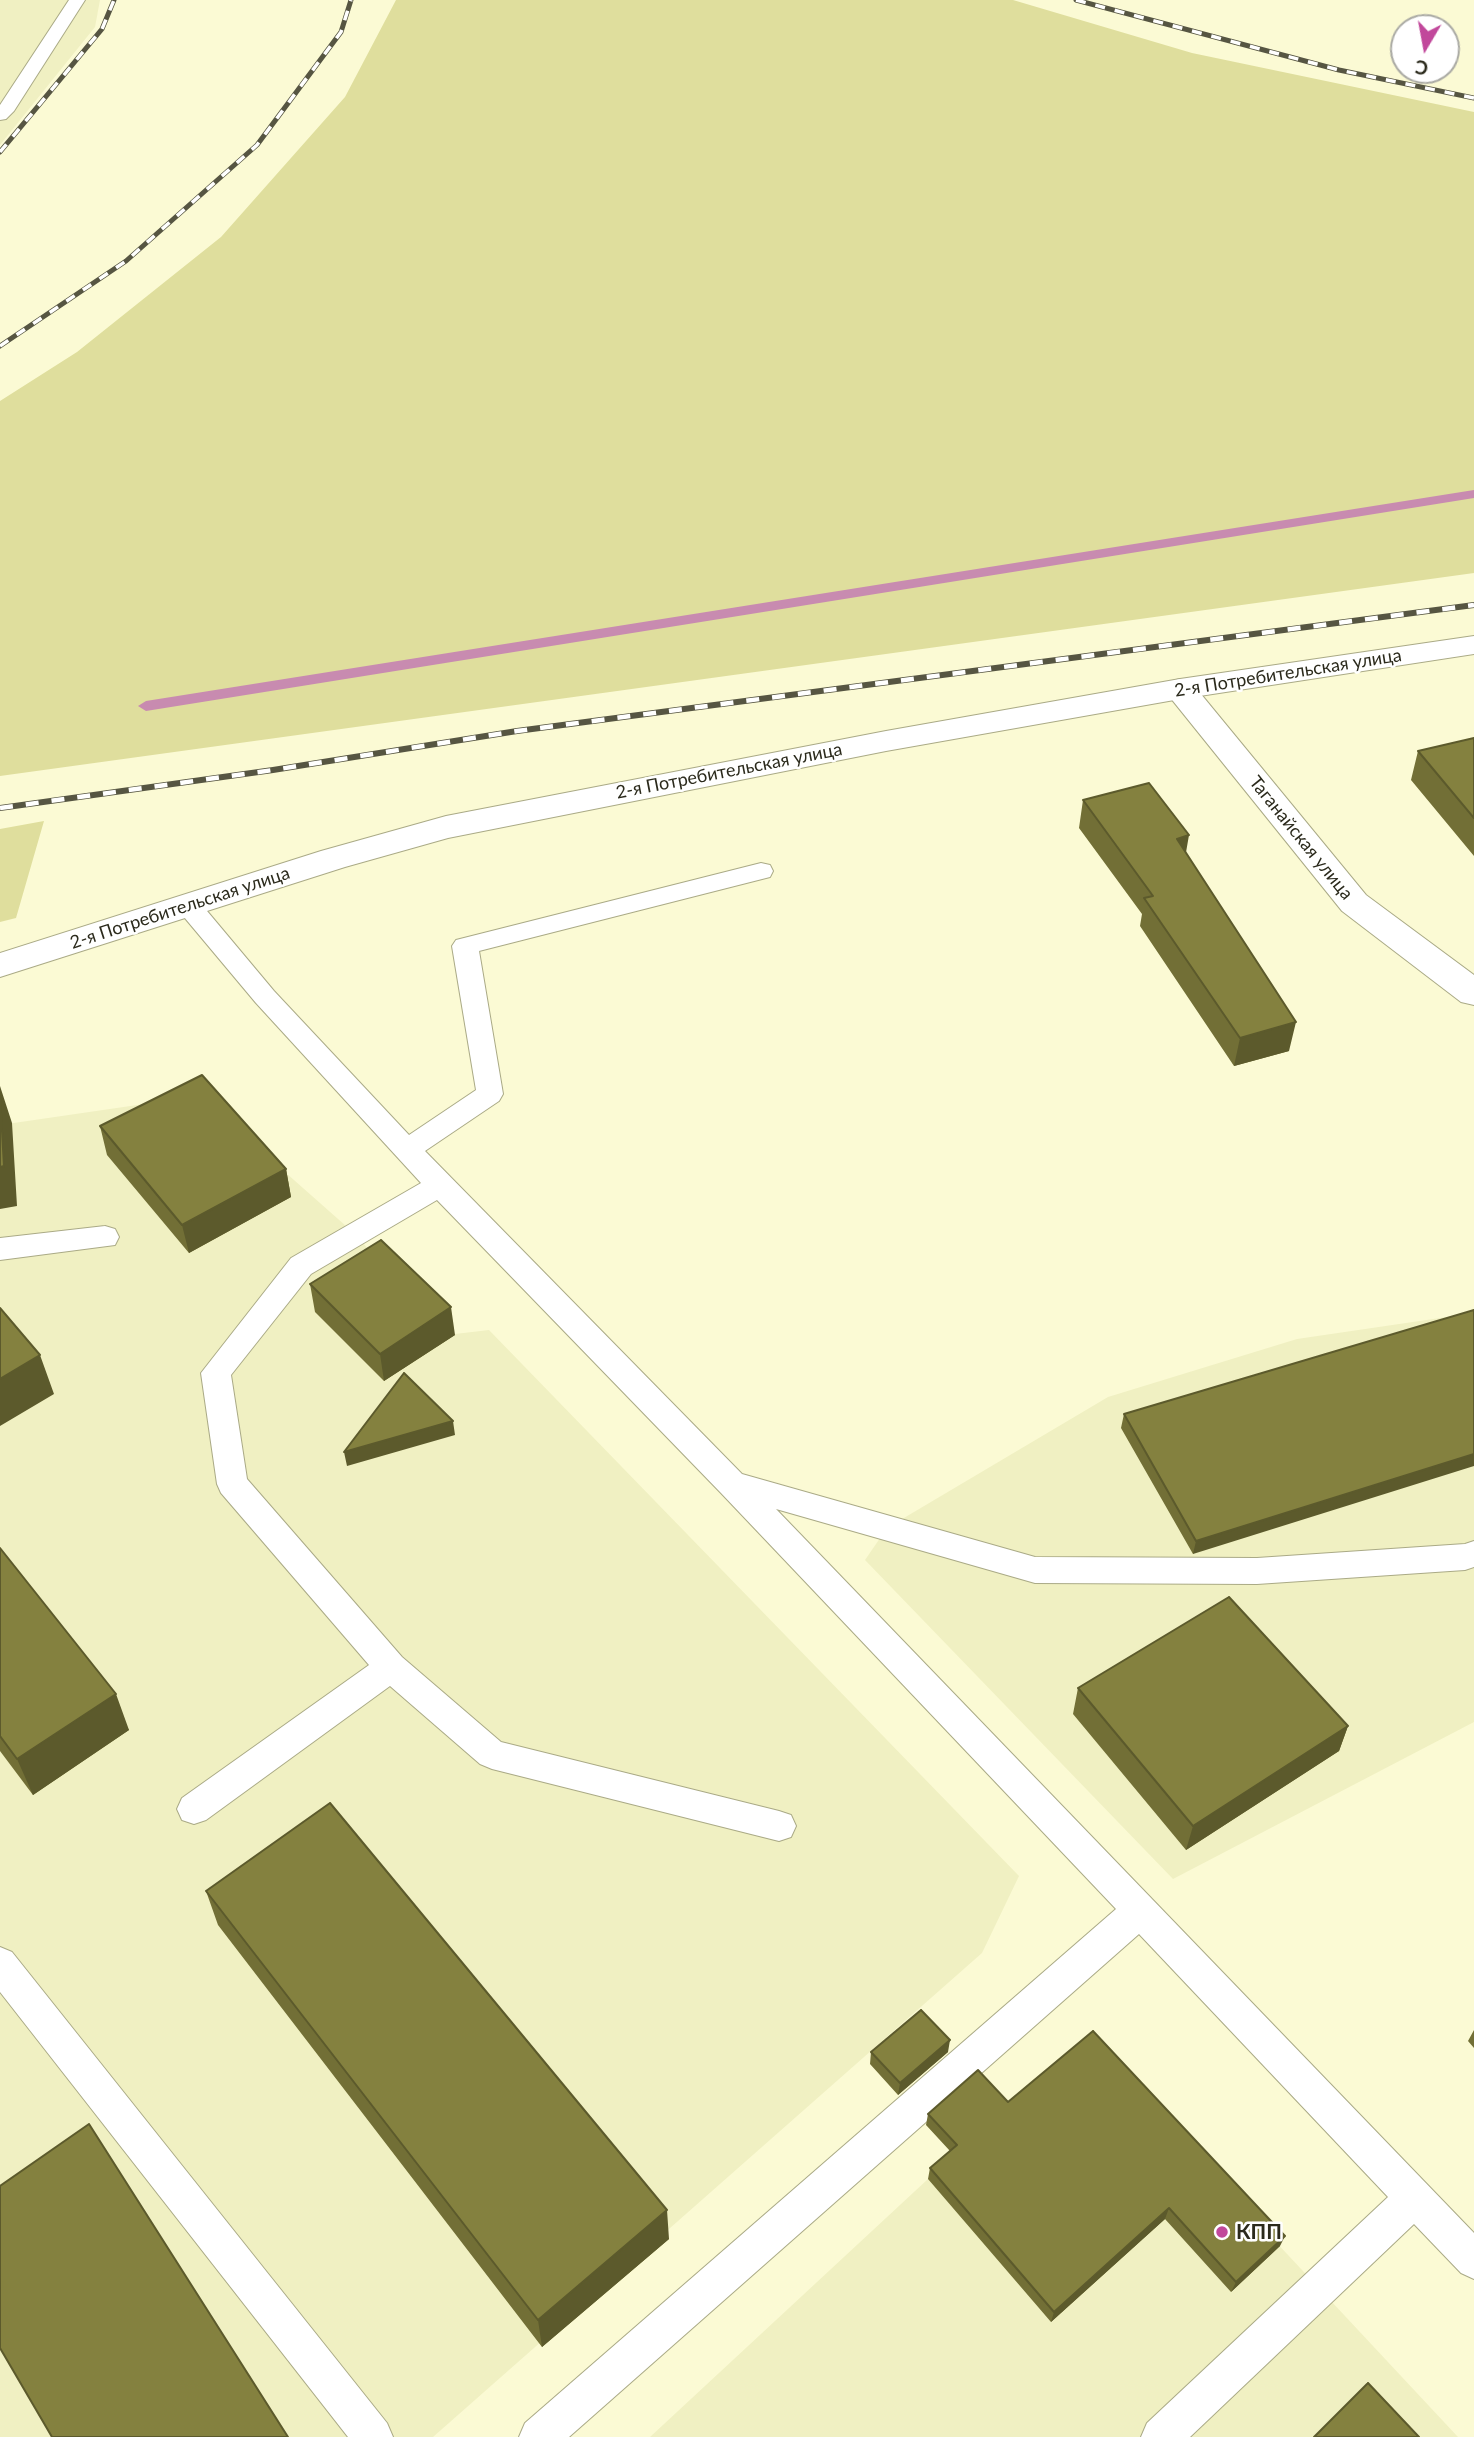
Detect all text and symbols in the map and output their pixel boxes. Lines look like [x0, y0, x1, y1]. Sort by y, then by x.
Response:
north arrow [1390, 14, 1460, 84]
text: С [1413, 56, 1430, 81]
street label: 2-я Потребительская улица [1173, 644, 1403, 702]
street label: 2-я Потребительская улица [614, 738, 844, 804]
street label: Таганайская улица [1245, 772, 1357, 904]
street label: 2-я Потребительская улица [67, 862, 293, 954]
place label: КПП [1236, 2219, 1282, 2245]
marker: КПП [1214, 2224, 1230, 2240]

